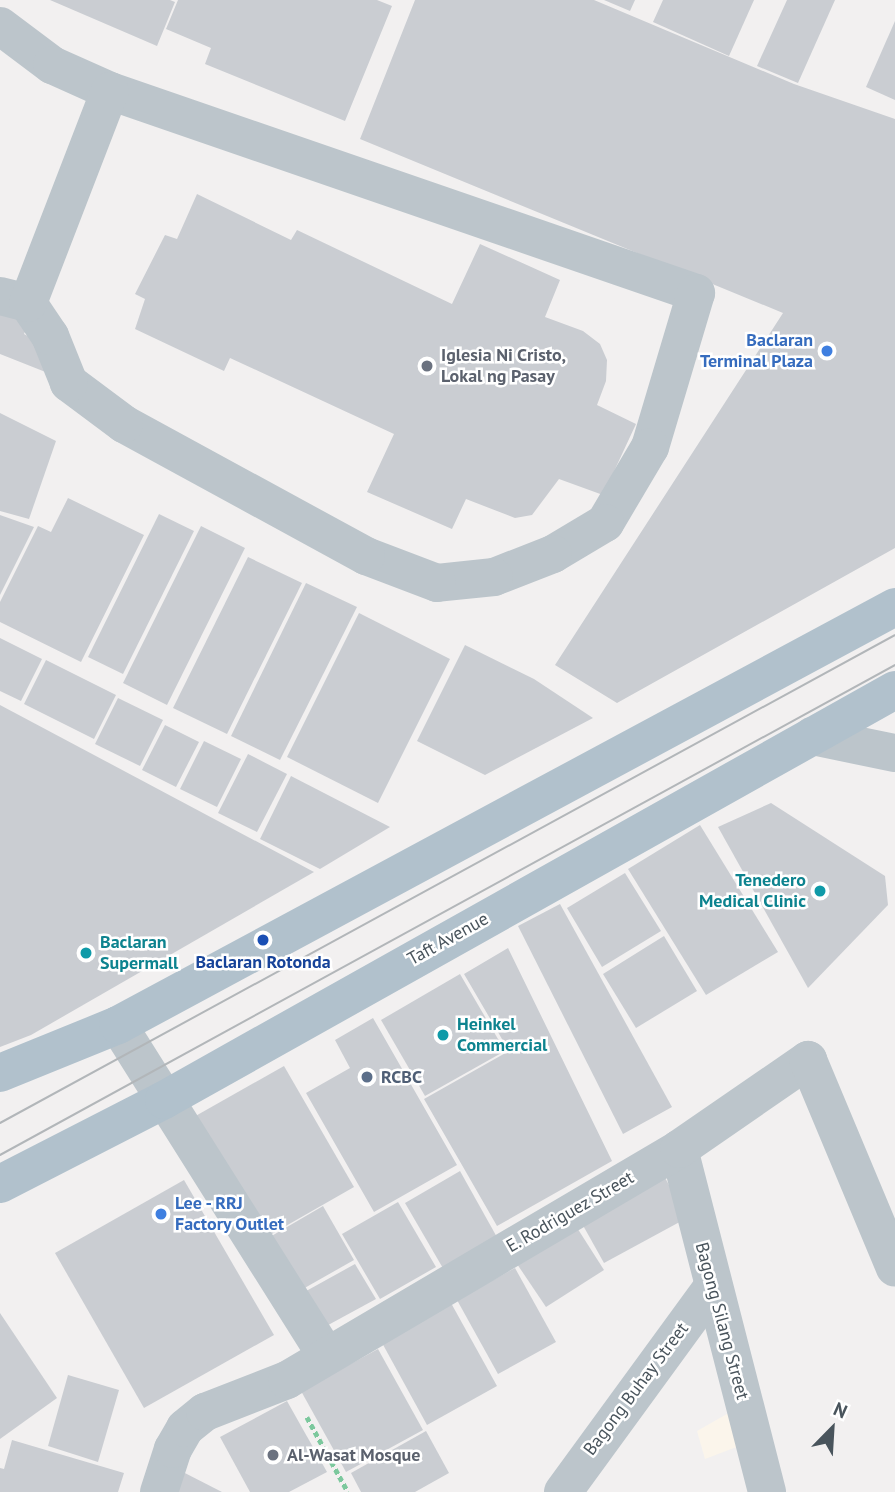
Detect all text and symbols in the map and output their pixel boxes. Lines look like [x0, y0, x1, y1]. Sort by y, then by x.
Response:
place label: Baclaran Terminal Plaza [700, 330, 813, 372]
marker: Baclaran Terminal Plaza [819, 343, 835, 359]
place label: Iglesia Ni Cristo, Lokal ng Pasay [441, 345, 566, 388]
marker: Iglesia Ni Cristo, Lokal ng Pasay [419, 358, 435, 374]
place label: Tenedero Medical Clinic [699, 870, 806, 912]
marker: Tenedero Medical Clinic [812, 883, 828, 899]
street label: Taft Avenue [404, 908, 492, 970]
place label: Baclaran Supermall [100, 932, 178, 974]
marker: Baclaran Rotonda [255, 932, 271, 948]
marker: Baclaran Supermall [78, 945, 94, 961]
place label: Baclaran Rotonda [195, 951, 331, 973]
place label: Heinkel Commercial [457, 1014, 547, 1056]
marker: Heinkel Commercial [435, 1027, 451, 1043]
place label: RCBC [381, 1066, 422, 1088]
marker: RCBC [359, 1069, 375, 1085]
street label: E. Rodriguez Street [502, 1166, 638, 1258]
place label: Lee - RRJ Factory Outlet [175, 1193, 285, 1236]
marker: Lee - RRJ Factory Outlet [153, 1206, 169, 1222]
street label: Bagong Silang Street [691, 1240, 753, 1402]
street label: Bagong Buhay Street [579, 1318, 693, 1460]
north arrow [797, 1394, 867, 1464]
text: N [830, 1396, 851, 1423]
place label: Al-Wasat Mosque [287, 1444, 420, 1466]
marker: Al-Wasat Mosque [265, 1447, 281, 1463]

